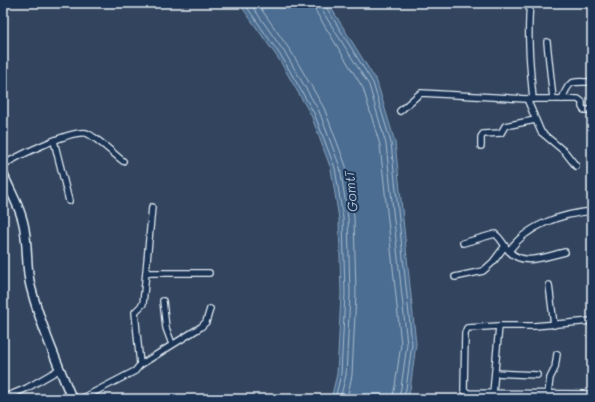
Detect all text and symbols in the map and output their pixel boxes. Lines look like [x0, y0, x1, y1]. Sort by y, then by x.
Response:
water label: Gomtī [339, 169, 362, 213]

